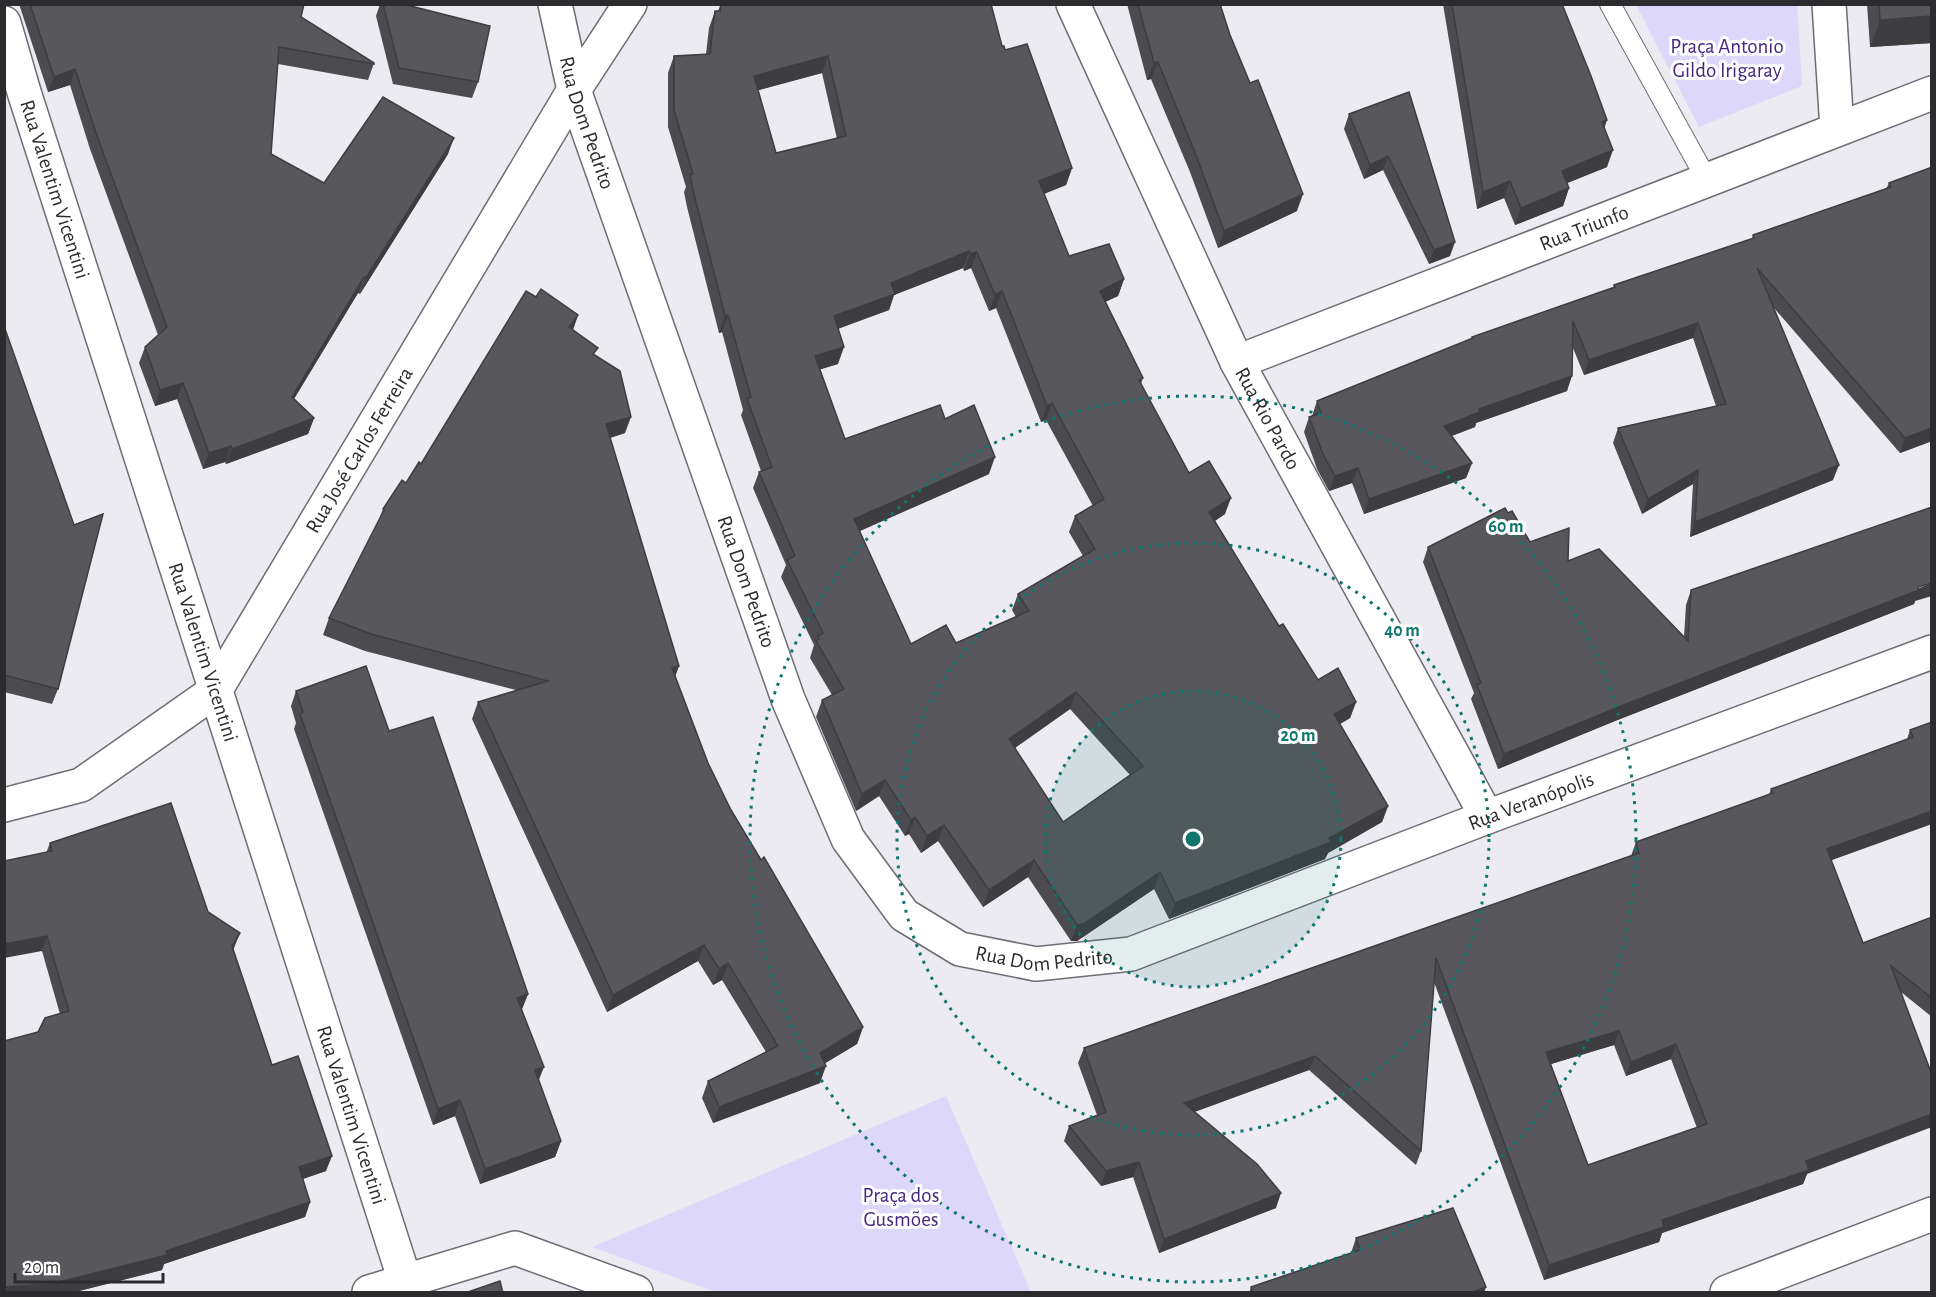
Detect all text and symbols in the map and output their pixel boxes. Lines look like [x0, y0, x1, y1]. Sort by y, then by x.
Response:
park label: Praça Antonio Gildo Irigaray [1670, 36, 1784, 81]
street label: Rua Dom Pedrito [556, 54, 618, 192]
street label: Rua Valentim Vicentini [17, 97, 94, 281]
street label: Rua Triunfo [1537, 201, 1631, 254]
street label: Rua José Carlos Ferreira [301, 363, 417, 537]
street label: Rua Rio Pardo [1231, 363, 1304, 473]
street label: Rua Dom Pedrito [714, 513, 780, 650]
text: 60 m [1488, 518, 1524, 536]
street label: Rua Valentim Vicentini [165, 560, 242, 744]
text: 40 m [1384, 622, 1420, 640]
text: 20 m [1280, 727, 1316, 745]
street label: Rua Veranópolis [1465, 768, 1596, 834]
centre of rings [1183, 829, 1203, 849]
street label: Rua Dom Pedrito [974, 942, 1114, 975]
street label: Rua Valentim Vicentini [313, 1023, 390, 1207]
park label: Praça dos Gusmões [863, 1185, 939, 1230]
scale bar [15, 1246, 164, 1284]
text: 20 m [24, 1259, 59, 1277]

